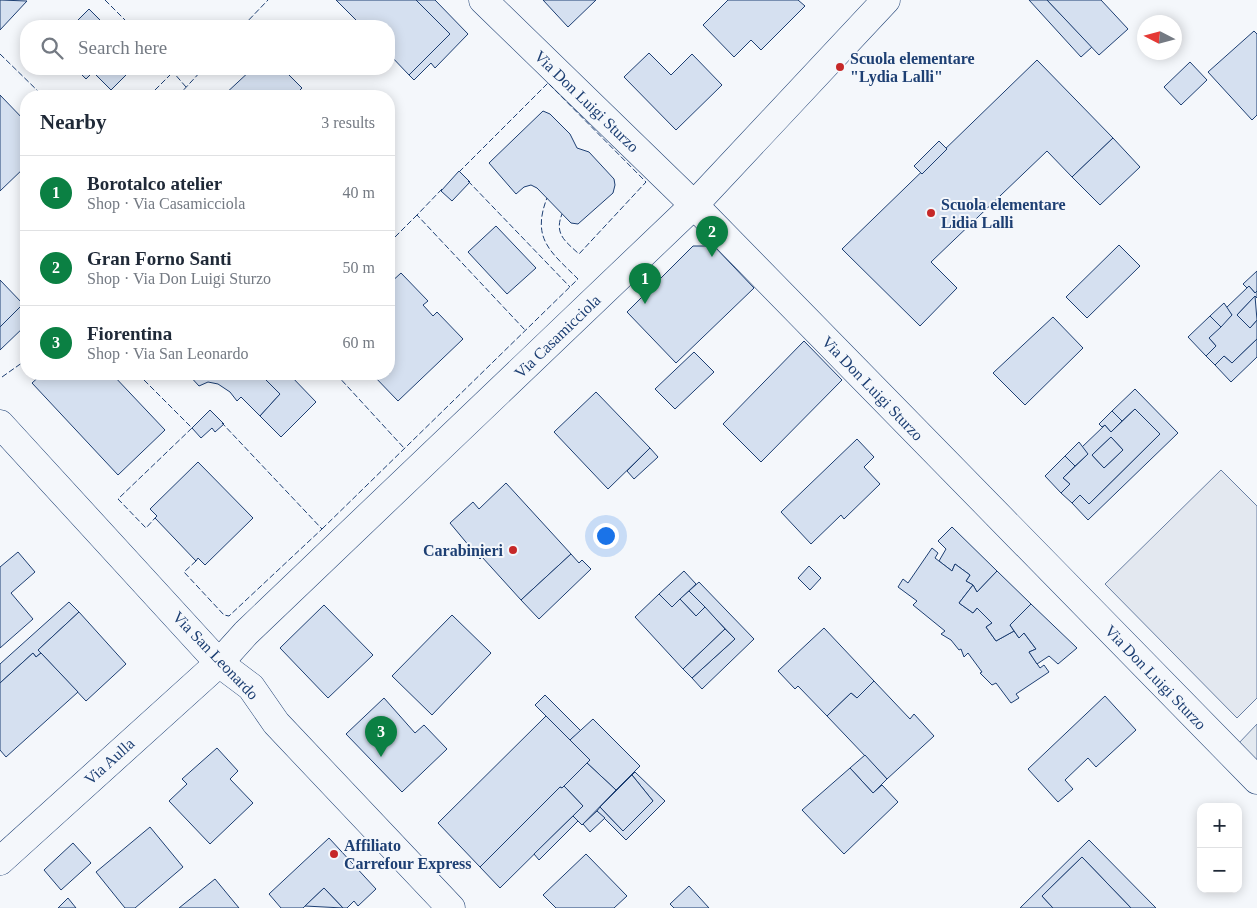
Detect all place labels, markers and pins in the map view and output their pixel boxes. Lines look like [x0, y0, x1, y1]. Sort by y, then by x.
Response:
place label: Scuola elementare "Lydia Lalli" [850, 50, 975, 86]
marker: Scuola elementare "Lydia Lalli" [834, 61, 846, 73]
place label: Scuola elementare Lidia Lalli [941, 196, 1066, 231]
marker: Scuola elementare Lidia Lalli [925, 207, 937, 219]
pin: 2 [696, 216, 728, 257]
pin: 1 [629, 263, 661, 304]
place label: Carabinieri [423, 542, 504, 559]
marker: Carabinieri [507, 544, 519, 556]
pin: 3 [365, 716, 397, 757]
place label: Affiliato Carrefour Express [344, 837, 472, 873]
marker: Affiliato Carrefour Express [328, 848, 340, 860]

